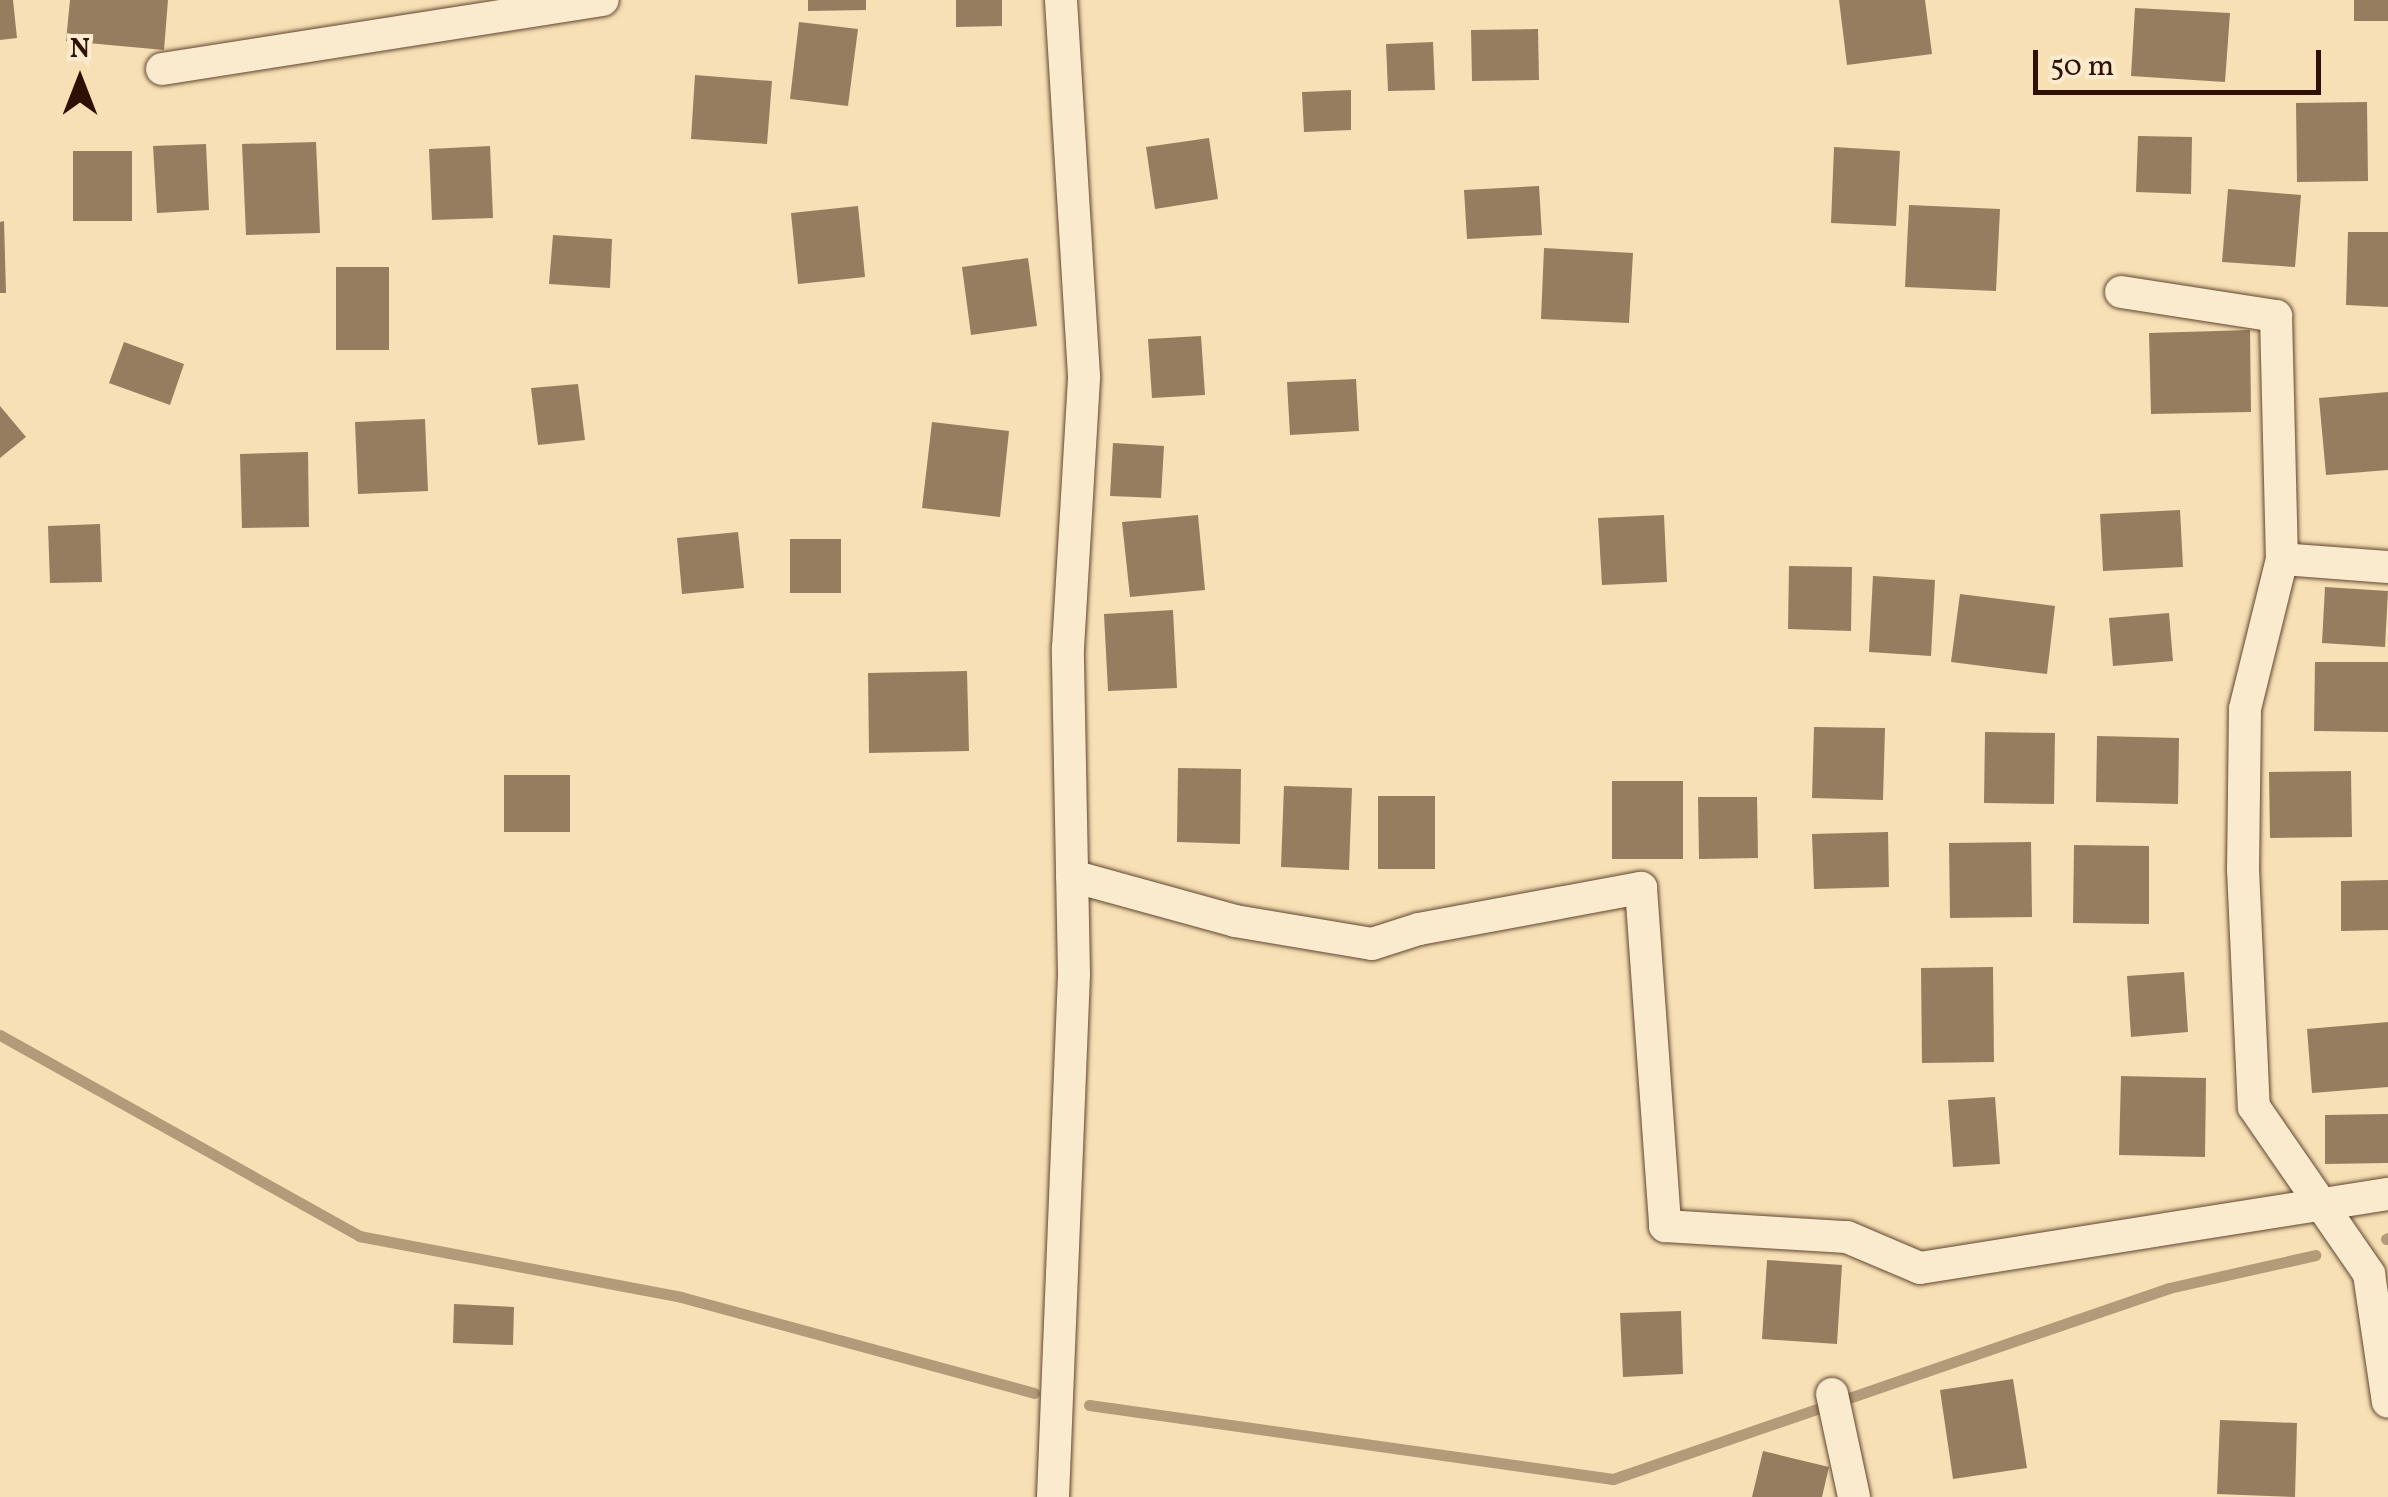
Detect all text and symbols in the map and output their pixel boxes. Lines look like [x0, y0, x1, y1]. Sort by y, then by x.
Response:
north arrow [30, 30, 130, 130]
text: N [70, 30, 90, 69]
scale bar [2038, 30, 2326, 92]
text: 50 m [2050, 46, 2114, 88]

